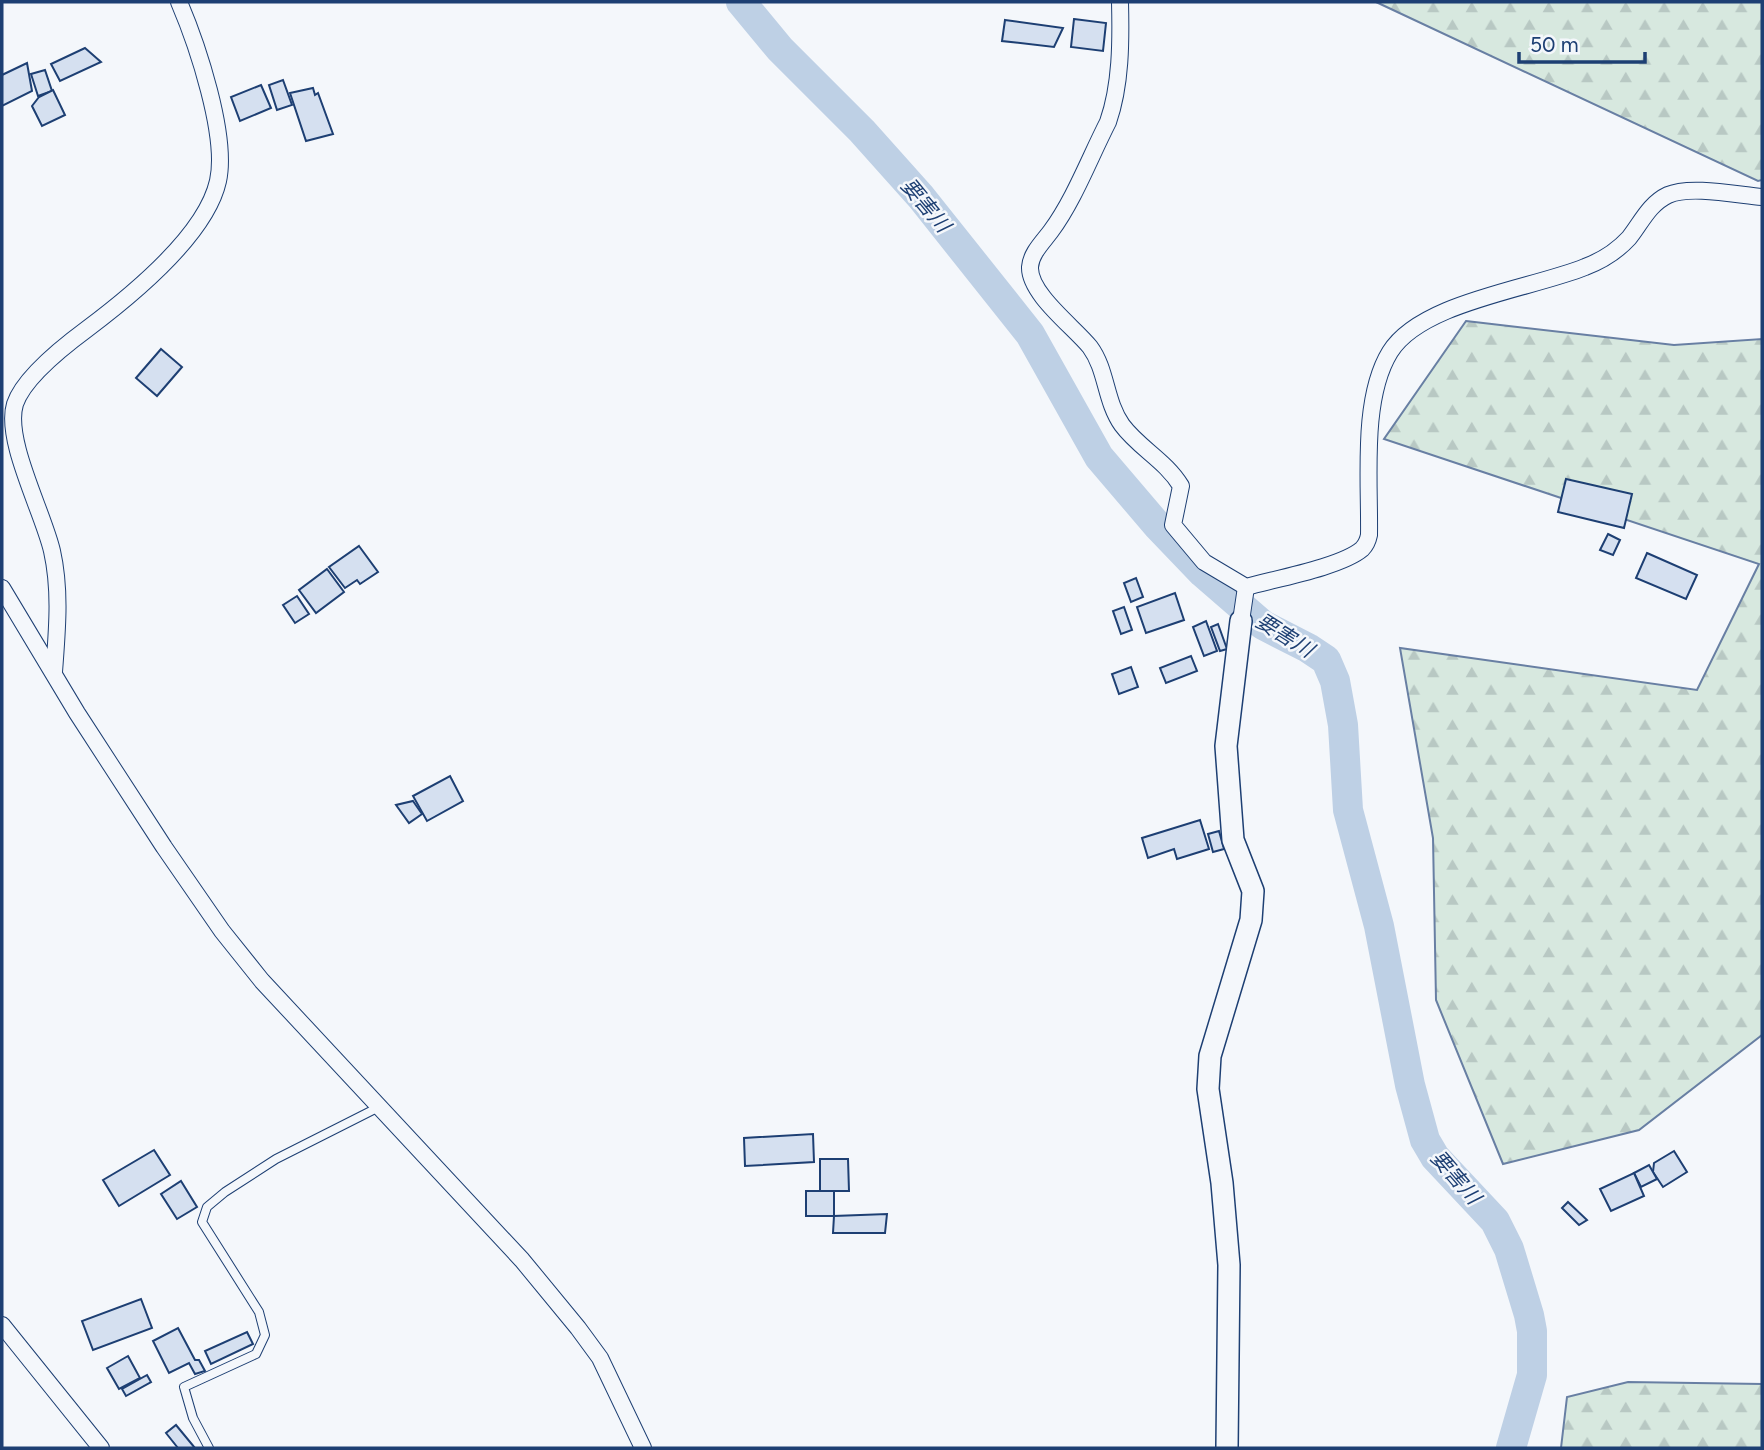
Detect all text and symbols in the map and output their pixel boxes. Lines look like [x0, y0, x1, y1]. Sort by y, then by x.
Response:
scale bar [1519, 21, 1645, 65]
text: 50 m [1530, 32, 1579, 57]
water label: 要害川 [896, 173, 957, 239]
water label: 要害川 [1252, 608, 1320, 663]
water label: 要害川 [1426, 1145, 1487, 1210]

